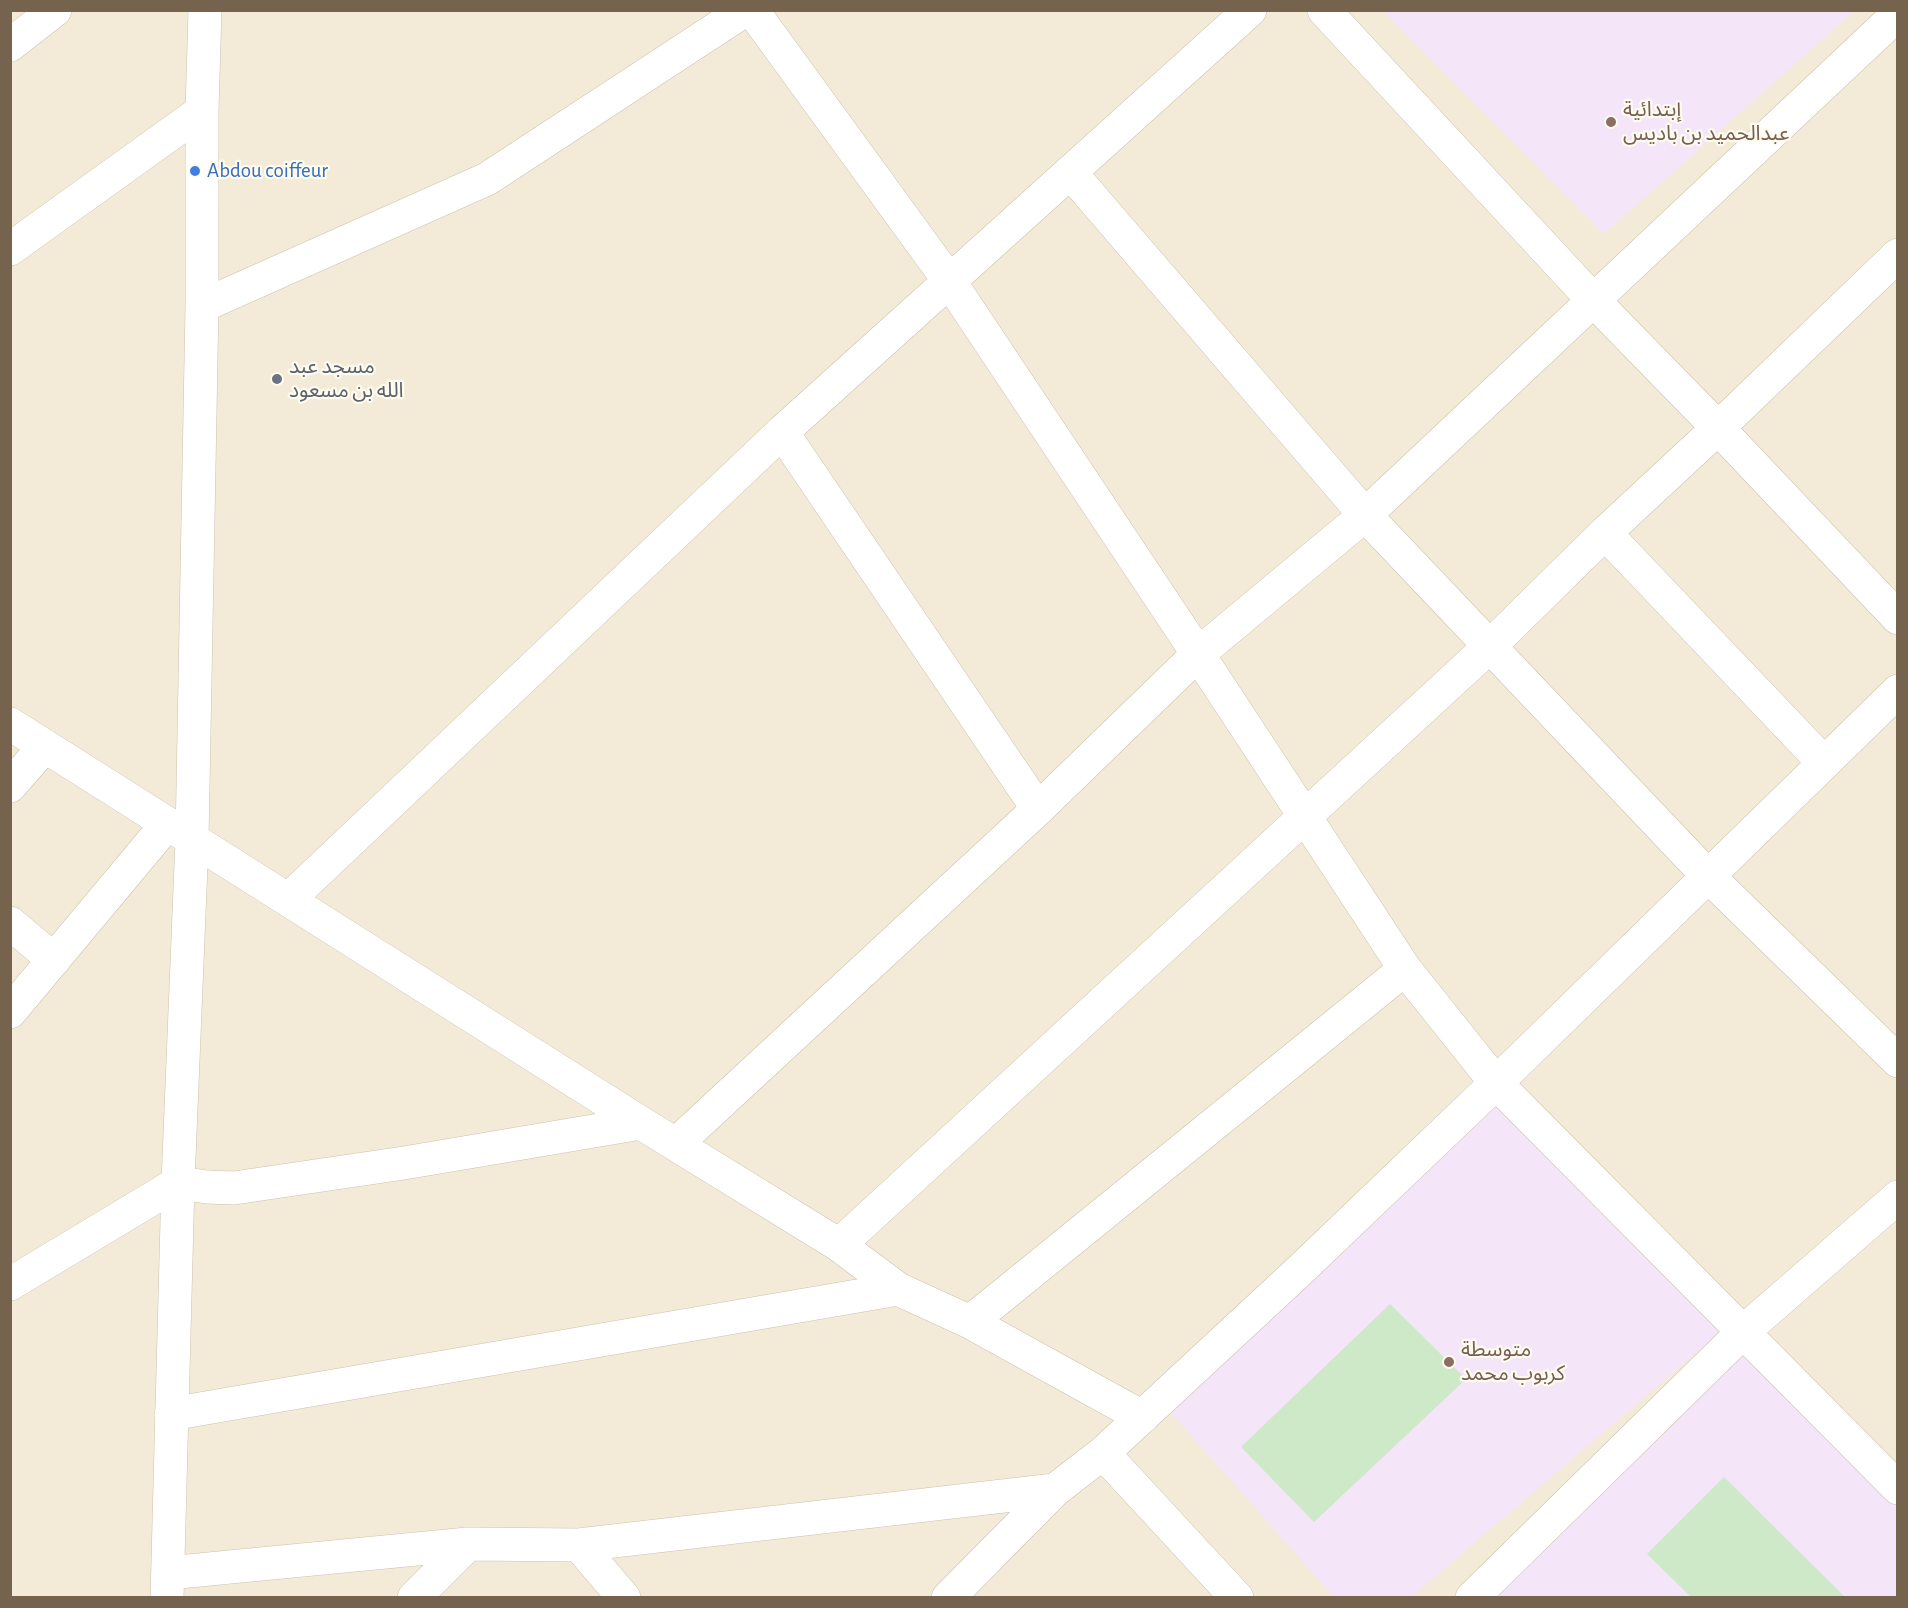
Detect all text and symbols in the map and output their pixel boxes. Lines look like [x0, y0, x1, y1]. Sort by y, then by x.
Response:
place label: إبتدائية عبدالحميد بن باديس [1623, 97, 1790, 147]
marker: إبتدائية عبدالحميد بن باديس [1604, 115, 1618, 129]
place label: Abdou coiffeur [207, 158, 328, 184]
marker: Abdou coiffeur [188, 164, 202, 178]
place label: مسجد عبد الله بن مسعود [289, 354, 404, 404]
marker: مسجد عبد الله بن مسعود [270, 372, 284, 386]
place label: متوسطة كربوب محمد [1461, 1337, 1565, 1387]
marker: متوسطة كربوب محمد [1442, 1355, 1456, 1369]

